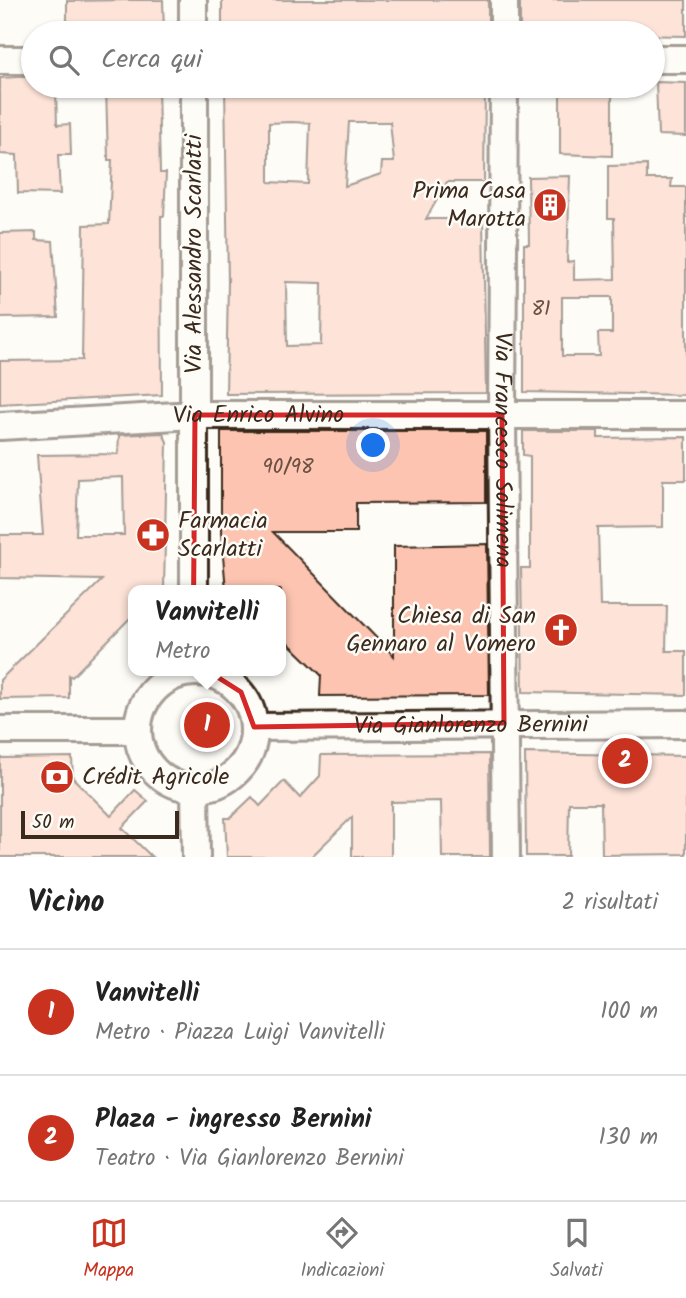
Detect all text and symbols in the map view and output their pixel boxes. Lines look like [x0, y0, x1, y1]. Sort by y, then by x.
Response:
search box [21, 21, 665, 98]
text: Cerca qui [101, 39, 202, 81]
icon: search [45, 41, 83, 79]
street label: Via Alessandro Scarlatti [175, 133, 214, 374]
place label: Prima Casa Marotta [412, 172, 526, 239]
building icon: Prima Casa Marotta [531, 186, 569, 224]
house number: 81 [531, 293, 551, 326]
street label: Via Francesco Solimena [482, 332, 523, 568]
street label: Via Enrico Alvino [172, 396, 344, 436]
your location [356, 428, 390, 462]
house number: 90/98 [262, 451, 314, 484]
place label: Farmacia Scarlatti [178, 502, 268, 569]
pharmacy icon: Farmacia Scarlatti [134, 516, 172, 554]
popup [128, 585, 286, 676]
text: Vanvitelli [155, 592, 259, 634]
place label: Chiesa di San Gennaro al Vomero [346, 597, 536, 664]
church icon: Chiesa di San Gennaro al Vomero [542, 611, 580, 649]
text: Metro [155, 634, 210, 670]
pin: 1 [184, 699, 230, 751]
street label: Via Gianlorenzo Bernini [354, 705, 590, 746]
pin: 2 [602, 735, 648, 787]
bank icon: Crédit Agricole [38, 758, 76, 796]
place label: Crédit Agricole [82, 758, 230, 797]
scale bar [21, 808, 178, 840]
text: 50 m [32, 808, 74, 838]
text: Vicino [28, 879, 105, 927]
text: 2 risultati [562, 885, 658, 921]
text: Vanvitelli [95, 973, 199, 1015]
text: 1 [48, 994, 54, 1030]
text: 100 m [600, 994, 658, 1030]
text: Metro · Piazza Luigi Vanvitelli [95, 1015, 385, 1051]
text: Plaza - ingresso Bernini [95, 1099, 372, 1141]
text: 2 [44, 1120, 58, 1156]
text: 130 m [599, 1120, 658, 1156]
text: Teatro · Via Gianlorenzo Bernini [95, 1141, 404, 1177]
tab: Mappa [83, 1214, 134, 1286]
tab: Indicazioni [300, 1214, 384, 1286]
tab: Salvati [550, 1214, 603, 1286]

